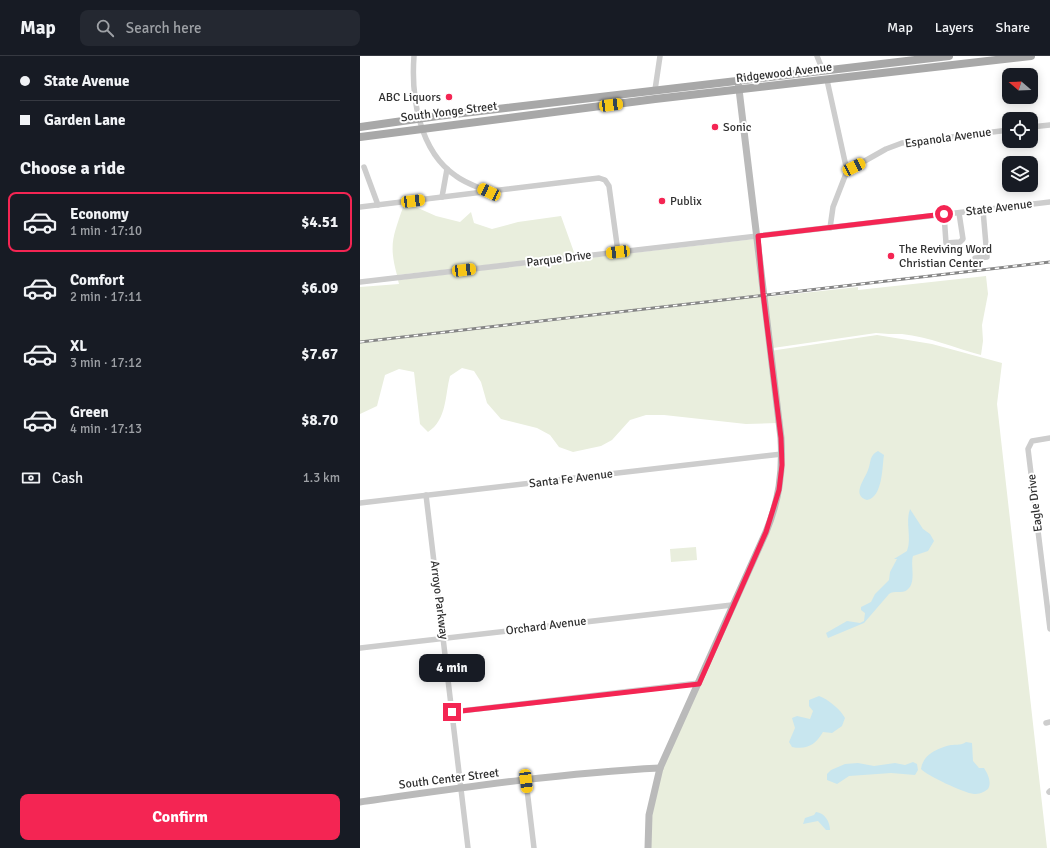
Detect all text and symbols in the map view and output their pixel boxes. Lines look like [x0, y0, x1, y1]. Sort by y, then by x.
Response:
search box [80, 10, 360, 46]
text: Map [20, 16, 56, 40]
icon: search [94, 17, 116, 39]
text: Search here [126, 19, 201, 37]
text: Map [887, 19, 913, 36]
text: Layers [935, 19, 974, 36]
text: Share [996, 19, 1030, 36]
street label: Ridgewood Avenue [735, 60, 833, 86]
north arrow [1002, 68, 1038, 104]
map controls [1002, 68, 1038, 192]
text: State Avenue [44, 72, 129, 90]
place label: ABC Liquors [379, 90, 441, 105]
marker: ABC Liquors [444, 92, 454, 102]
car [598, 98, 624, 112]
street label: South Yonge Street [400, 99, 498, 125]
text: Garden Lane [44, 111, 126, 129]
button: locate [1002, 112, 1038, 148]
place label: Sonic [723, 120, 752, 135]
marker: Sonic [710, 122, 720, 132]
street label: Espanola Avenue [904, 125, 992, 151]
car [841, 156, 867, 178]
button: layers [1002, 156, 1038, 192]
text: Choose a ride [20, 157, 125, 179]
car [476, 181, 502, 203]
car [400, 194, 426, 208]
place label: Publix [670, 194, 702, 209]
marker: Publix [657, 196, 667, 206]
street label: State Avenue [965, 196, 1033, 220]
icon: car [22, 204, 58, 240]
text: Economy [70, 205, 129, 223]
route start [935, 205, 953, 223]
text: $4.51 [301, 213, 338, 231]
text: 1 min · 17:10 [70, 223, 142, 239]
place label: The Reviving Word Christian Center [899, 242, 992, 271]
car [605, 245, 631, 259]
street label: Parque Drive [526, 248, 592, 270]
marker: The Reviving Word Christian Center [886, 251, 896, 261]
car [451, 263, 477, 277]
icon: car [22, 270, 58, 306]
text: Comfort [70, 271, 124, 289]
text: $6.09 [301, 279, 338, 297]
text: 2 min · 17:11 [70, 289, 142, 305]
icon: car [22, 336, 58, 372]
text: XL [70, 337, 87, 355]
text: $7.67 [301, 345, 338, 363]
text: 3 min · 17:12 [70, 355, 142, 371]
icon: car [22, 402, 58, 438]
text: Green [70, 403, 109, 421]
text: $8.70 [301, 411, 338, 429]
text: 4 min · 17:13 [70, 421, 142, 437]
street label: Santa Fe Avenue [528, 466, 614, 492]
icon: cash [20, 467, 42, 489]
text: Cash [52, 469, 83, 487]
text: 1.3 km [303, 470, 340, 486]
street label: Eagle Drive [1024, 473, 1046, 533]
street label: Arroyo Parkway [427, 560, 451, 641]
street label: Orchard Avenue [505, 614, 587, 638]
callout: 4 min [419, 654, 485, 682]
text: 4 min [436, 660, 468, 676]
route end [443, 703, 461, 721]
street label: South Center Street [398, 765, 500, 793]
car [519, 768, 533, 794]
button: Confirm [20, 794, 340, 840]

